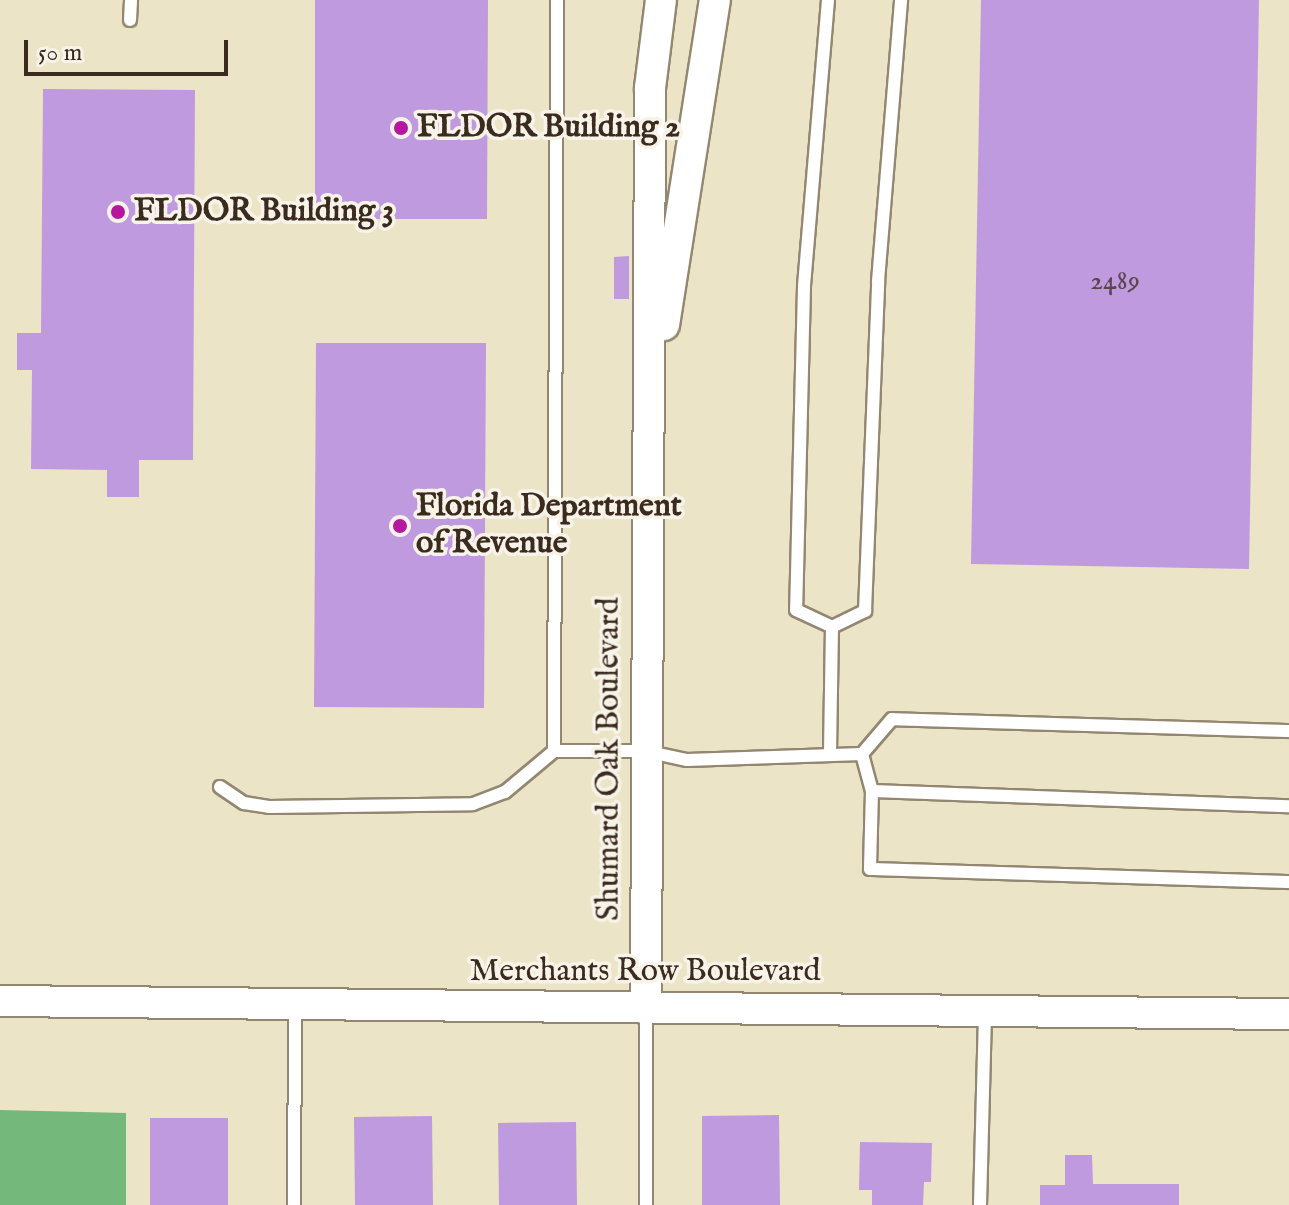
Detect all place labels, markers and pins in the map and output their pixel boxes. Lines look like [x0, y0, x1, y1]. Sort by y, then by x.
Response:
place label: FLDOR Building 2 [417, 109, 680, 147]
marker: FLDOR Building 2 [392, 119, 410, 137]
place label: FLDOR Building 3 [134, 193, 394, 231]
marker: FLDOR Building 3 [109, 203, 127, 221]
place label: Florida Department of Revenue [416, 489, 682, 564]
marker: Florida Department of Revenue [391, 517, 409, 535]

